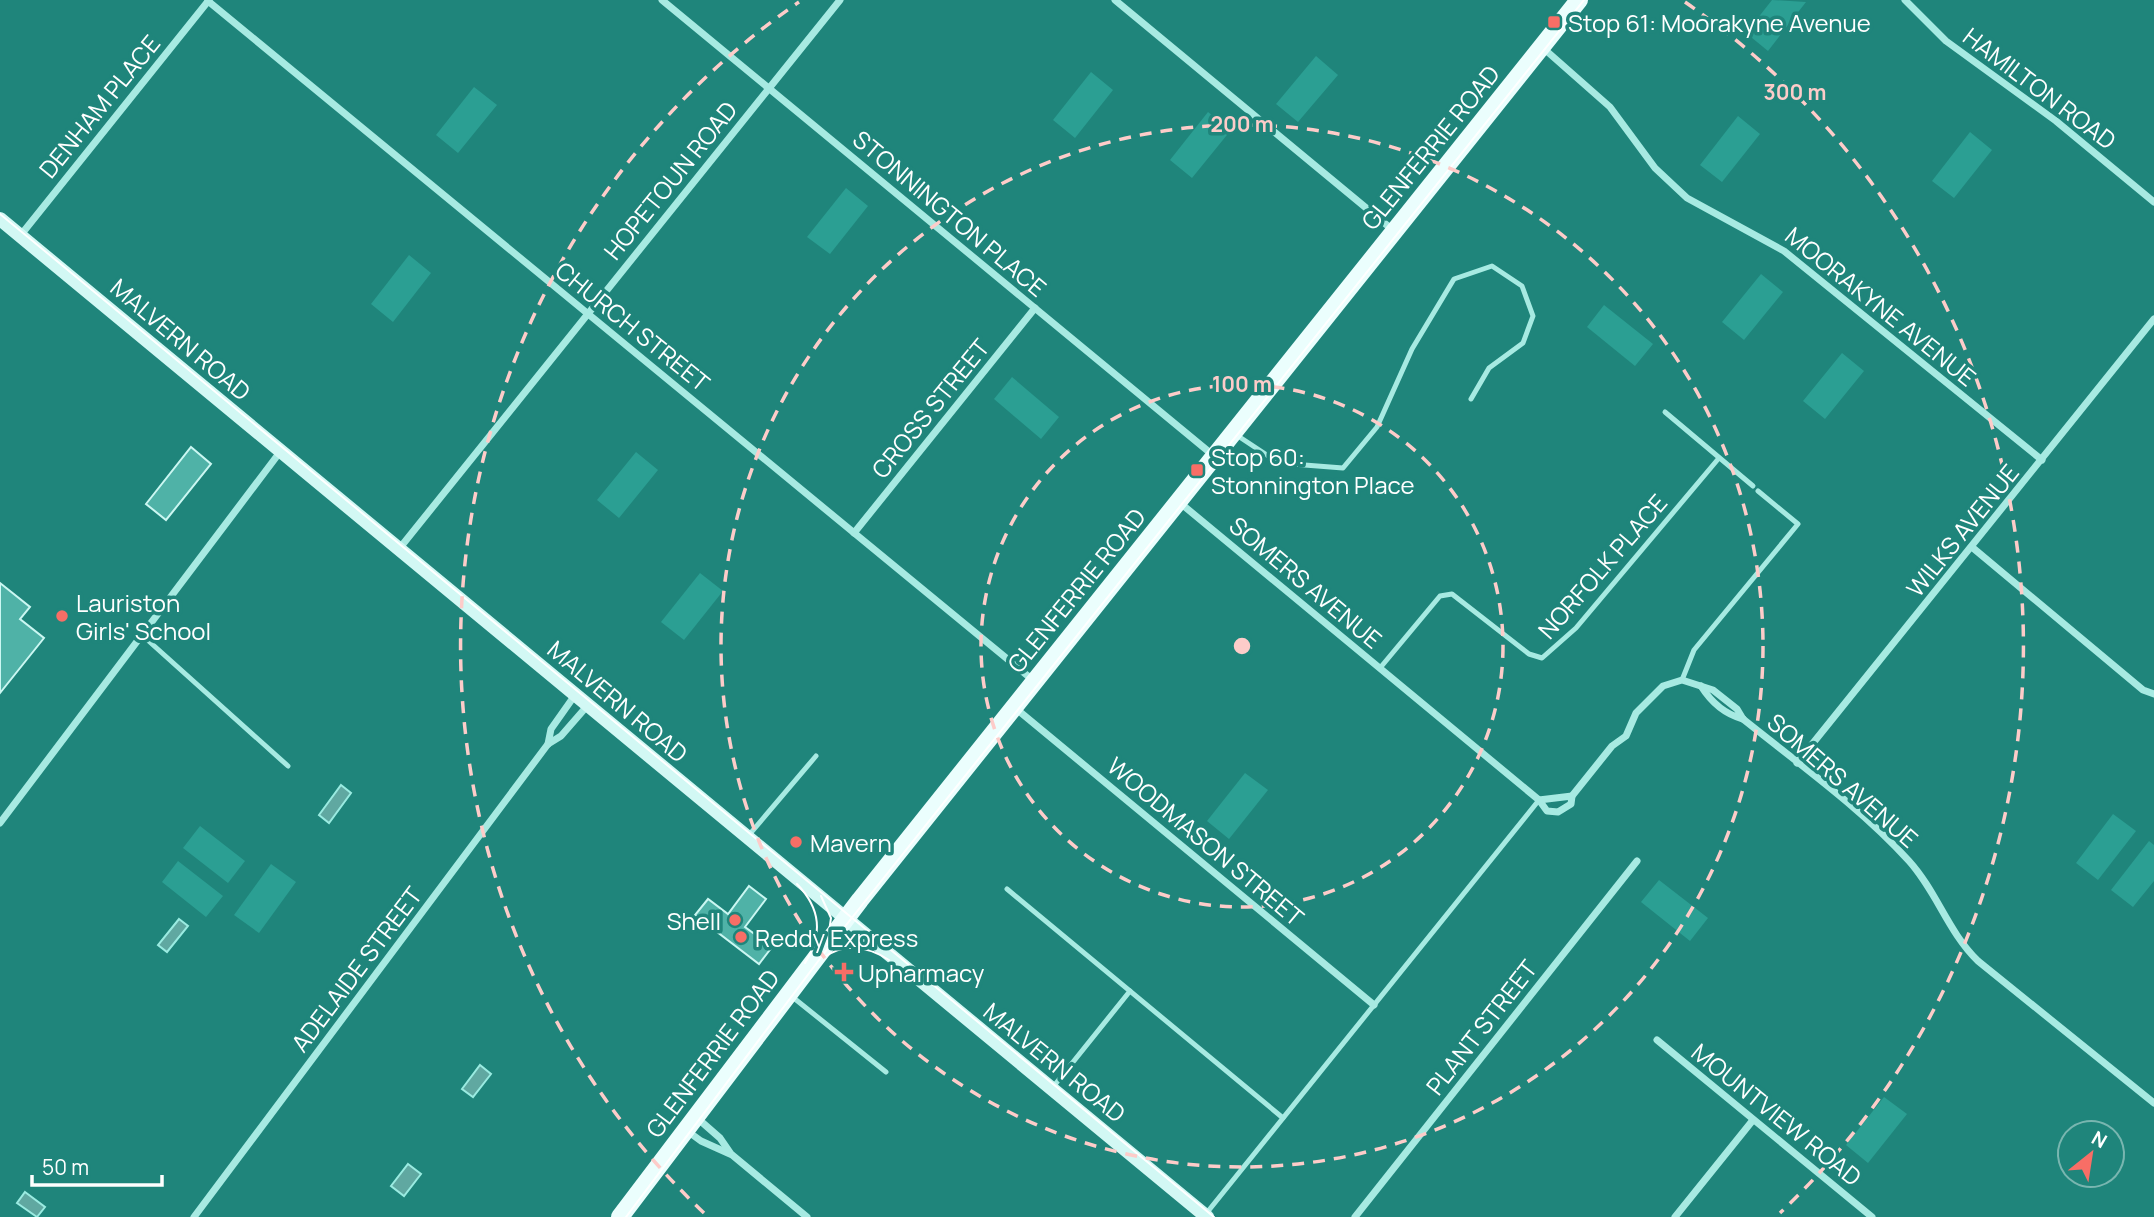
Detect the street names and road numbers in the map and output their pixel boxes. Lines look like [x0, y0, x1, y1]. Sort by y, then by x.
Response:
street label: HAMILTON ROAD [1957, 20, 2123, 156]
street label: DENHAM PLACE [31, 28, 167, 184]
street label: GLENFERRIE ROAD [1353, 58, 1507, 236]
street label: HOPETOUN ROAD [596, 94, 744, 266]
street label: STONNINGTON PLACE [846, 122, 1054, 304]
street label: MOORAKYNE AVENUE [1779, 219, 1983, 393]
street label: CHURCH STREET [549, 253, 718, 399]
street label: MALVERN ROAD [104, 271, 258, 407]
street label: CROSS STREET [864, 331, 997, 485]
street label: WILKS AVENUE [1898, 457, 2026, 603]
street label: NORFOLK PLACE [1530, 487, 1674, 645]
street label: GLENFERRIE ROAD [999, 501, 1153, 679]
street label: SOMERS AVENUE [1223, 508, 1389, 656]
street label: MALVERN ROAD [541, 633, 695, 769]
street label: SOMERS AVENUE [1761, 705, 1925, 855]
street label: WOODMASON STREET [1101, 749, 1312, 933]
street label: ADELAIDE STREET [283, 879, 429, 1058]
street label: PLANT STREET [1418, 952, 1545, 1101]
street label: GLENFERRIE ROAD [638, 962, 786, 1144]
street label: MALVERN ROAD [977, 995, 1133, 1129]
street label: MOUNTVIEW ROAD [1685, 1035, 1869, 1193]

